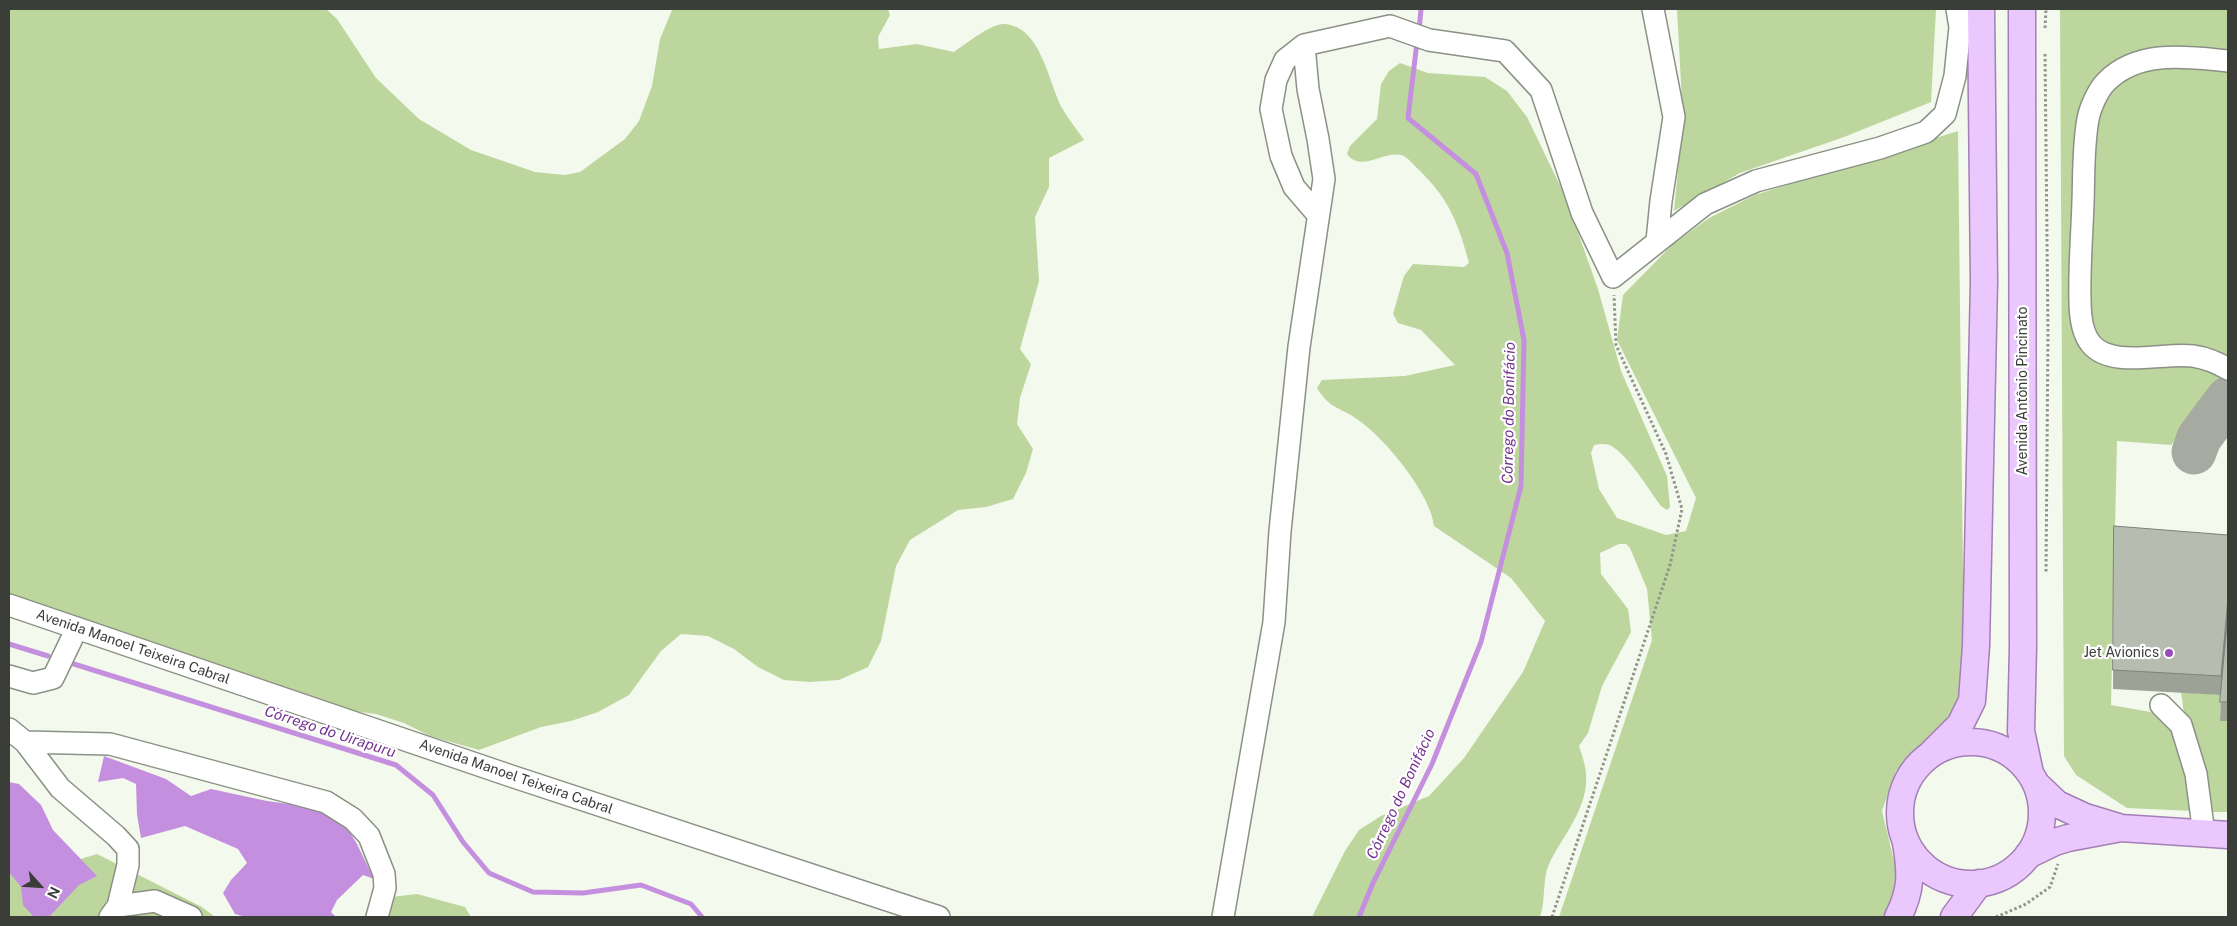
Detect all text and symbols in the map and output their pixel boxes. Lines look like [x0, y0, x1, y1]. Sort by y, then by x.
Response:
street label: Avenida Antônio Pincinato [2015, 306, 2031, 476]
water label: Córrego do Bonifácio [1499, 342, 1519, 484]
street label: Avenida Manoel Teixeira Cabral [34, 606, 232, 688]
place label: Jet Avionics [2083, 645, 2159, 661]
marker: Jet Avionics [2163, 647, 2175, 659]
water label: Córrego do Uirapuru [262, 702, 398, 762]
water label: Córrego do Bonifácio [1363, 726, 1439, 862]
street label: Avenida Manoel Teixeira Cabral [417, 736, 615, 818]
north arrow [15, 861, 65, 911]
text: N [44, 884, 63, 901]

